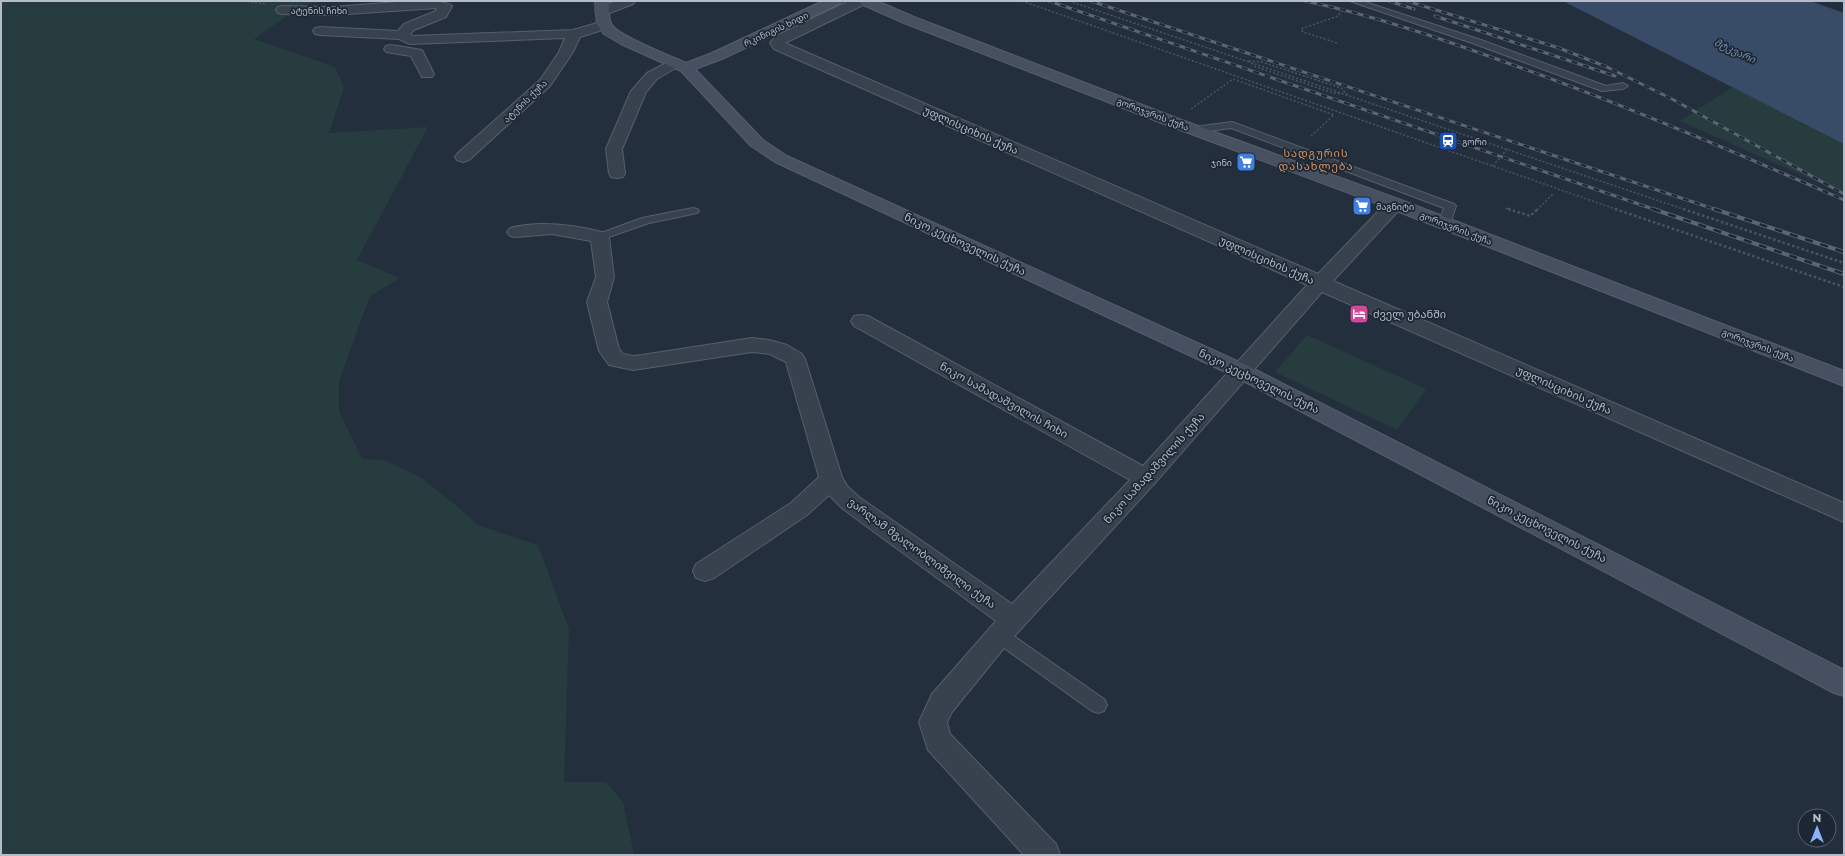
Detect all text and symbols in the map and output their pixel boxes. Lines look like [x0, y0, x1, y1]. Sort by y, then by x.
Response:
street label: ატენის ჩიხი [291, 5, 347, 16]
street label: რკინიგის ხიდი [742, 9, 810, 50]
water label: მტკვარი [1712, 36, 1759, 67]
street label: ატენის ქუჩა [501, 77, 549, 125]
street label: გორიჯვრის ქუჩა [1115, 95, 1191, 133]
street label: უფლისციხის ქუჩა [921, 103, 1021, 157]
station icon: გორი [1437, 130, 1459, 152]
place label: გორი [1462, 136, 1487, 147]
district label: სადგურის დასახლება [1278, 146, 1354, 173]
supermarket icon: ჯინი [1235, 151, 1257, 173]
place label: ჯინი [1211, 157, 1232, 168]
supermarket icon: მაგნიტი [1351, 195, 1373, 217]
place label: მაგნიტი [1376, 201, 1414, 212]
street label: გორიჯვრის ქუჩა [1418, 209, 1494, 247]
street label: ნიკო კეცხოველის ქუჩა [902, 210, 1028, 278]
street label: უფლისციხის ქუჩა [1217, 233, 1317, 287]
hotel icon: ძველ უბანში [1348, 303, 1370, 325]
place label: ძველ უბანში [1373, 307, 1446, 321]
street label: გორიჯვრის ქუჩა [1720, 326, 1796, 364]
street label: ნიკო კეცხოველის ქუჩა [1196, 346, 1322, 416]
street label: ნიკო სამადაშვილის ჩიხი [937, 359, 1071, 441]
street label: უფლისციხის ქუჩა [1514, 363, 1614, 417]
street label: ნიკო სამადაშვილის ქუჩა [1100, 410, 1208, 526]
street label: ნიკო კეცხოველის ქუჩა [1485, 493, 1609, 565]
street label: ვარლამ მგალობლიშვილი ქუჩა [845, 495, 999, 611]
north arrow [1797, 808, 1837, 848]
text: N [1813, 811, 1821, 825]

